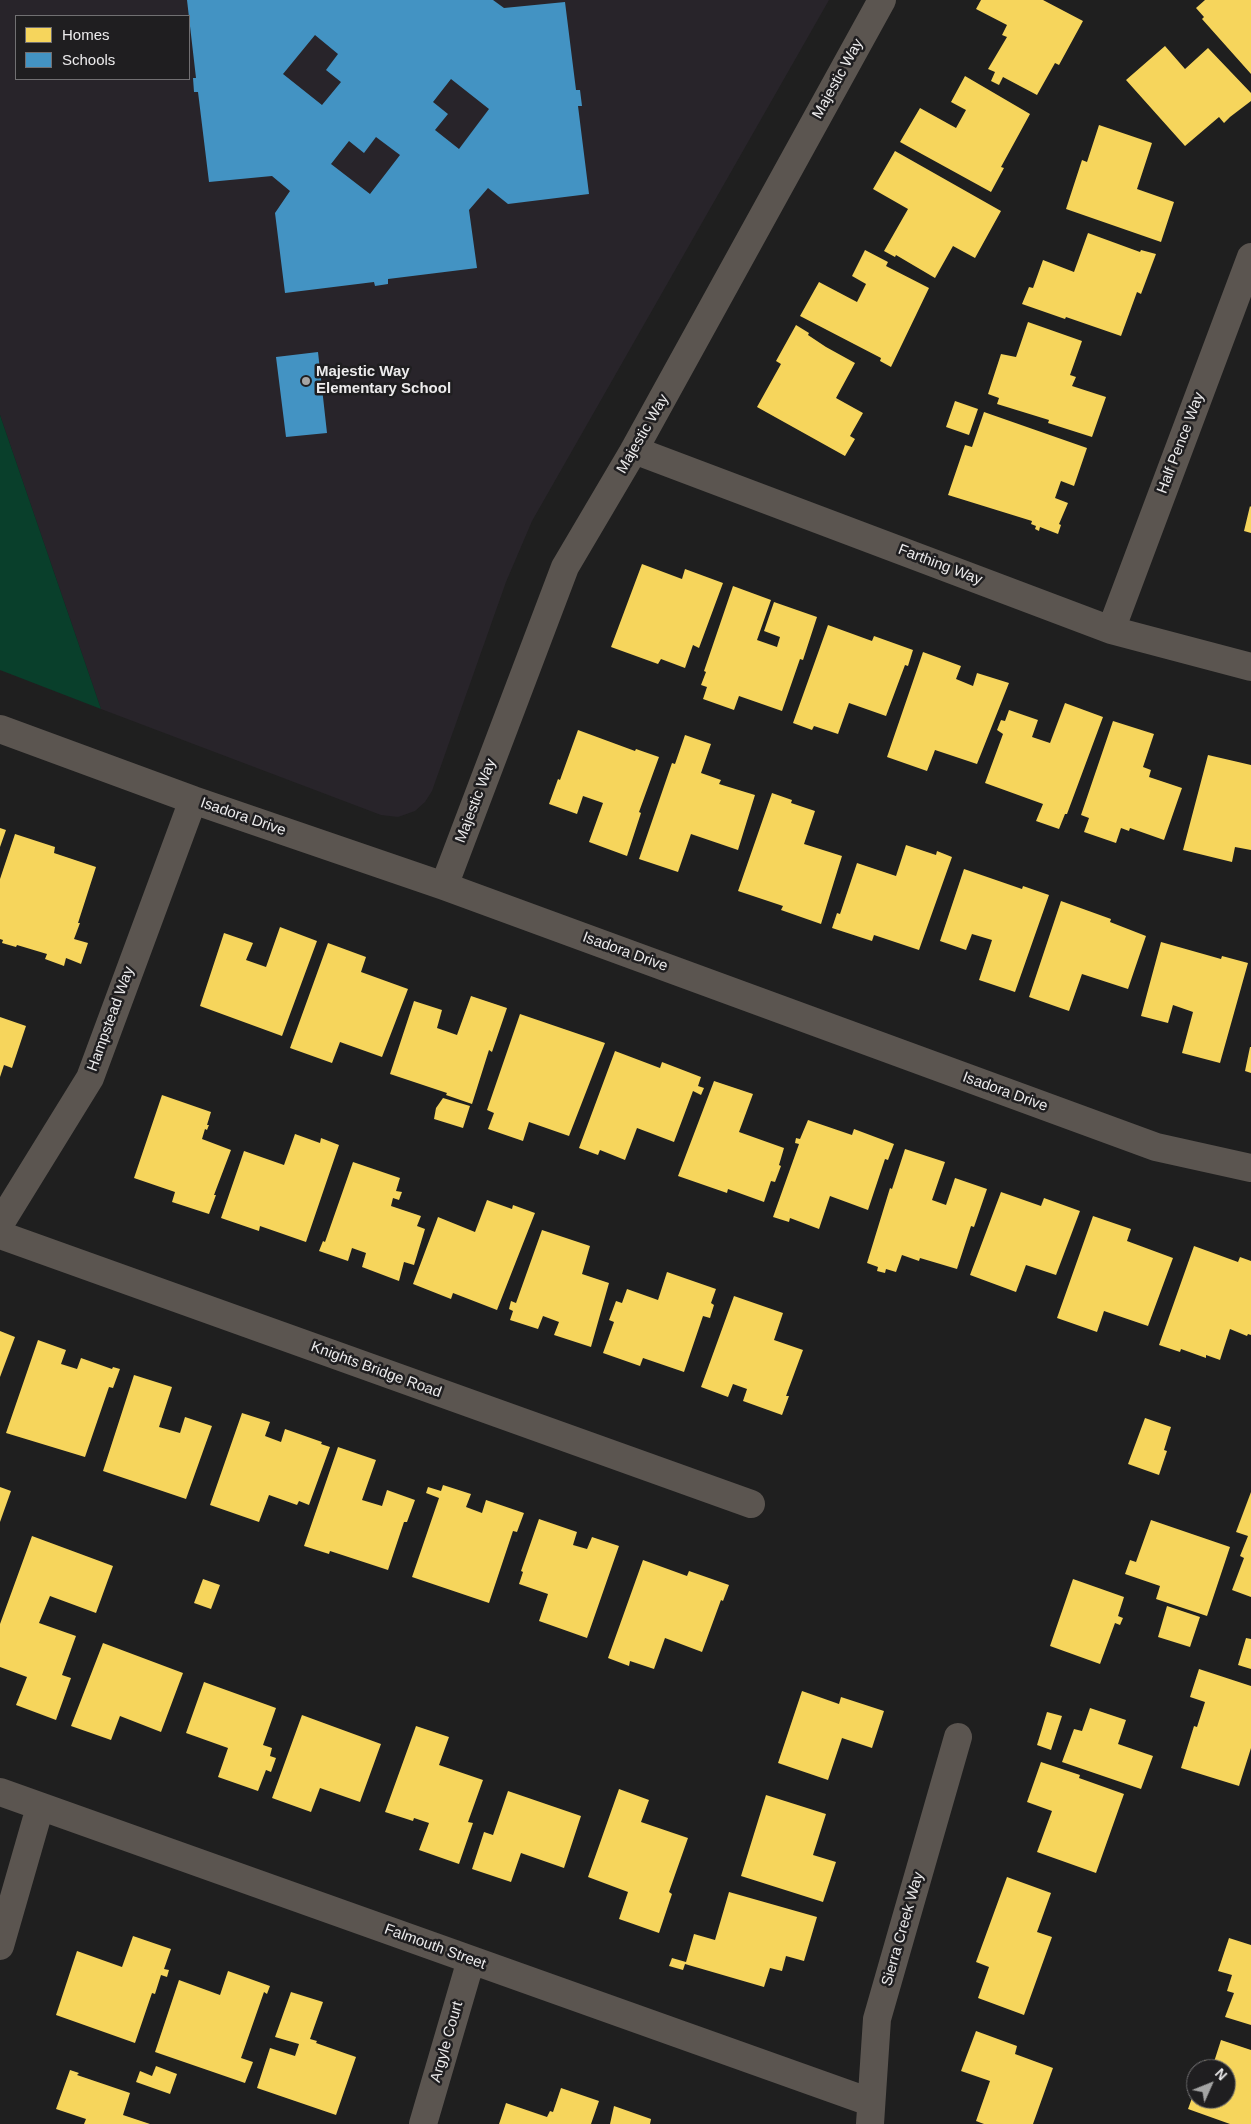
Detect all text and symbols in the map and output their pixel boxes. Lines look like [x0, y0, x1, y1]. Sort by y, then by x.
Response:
legend [15, 15, 190, 80]
text: Homes [62, 26, 110, 43]
street label: Majestic Way [809, 36, 867, 122]
text: Schools [62, 51, 115, 68]
place label: Majestic Way Elementary School [316, 363, 451, 398]
marker: Majestic Way Elementary School [300, 375, 312, 387]
street label: Half Pence Way [1153, 390, 1209, 496]
street label: Majestic Way [613, 391, 673, 477]
street label: Farthing Way [895, 541, 985, 589]
street label: Majestic Way [452, 756, 500, 846]
street label: Isadora Drive [198, 794, 288, 840]
street label: Isadora Drive [580, 928, 670, 976]
street label: Hampstead Way [84, 964, 138, 1074]
street label: Isadora Drive [960, 1068, 1050, 1116]
street label: Knights Bridge Road [308, 1338, 444, 1402]
street label: Sierra Creek Way [878, 1870, 928, 1988]
street label: Falmouth Street [382, 1920, 488, 1974]
street label: Argyle Court [427, 1999, 467, 2085]
north arrow [1186, 2059, 1236, 2109]
text: N [1212, 2065, 1230, 2083]

